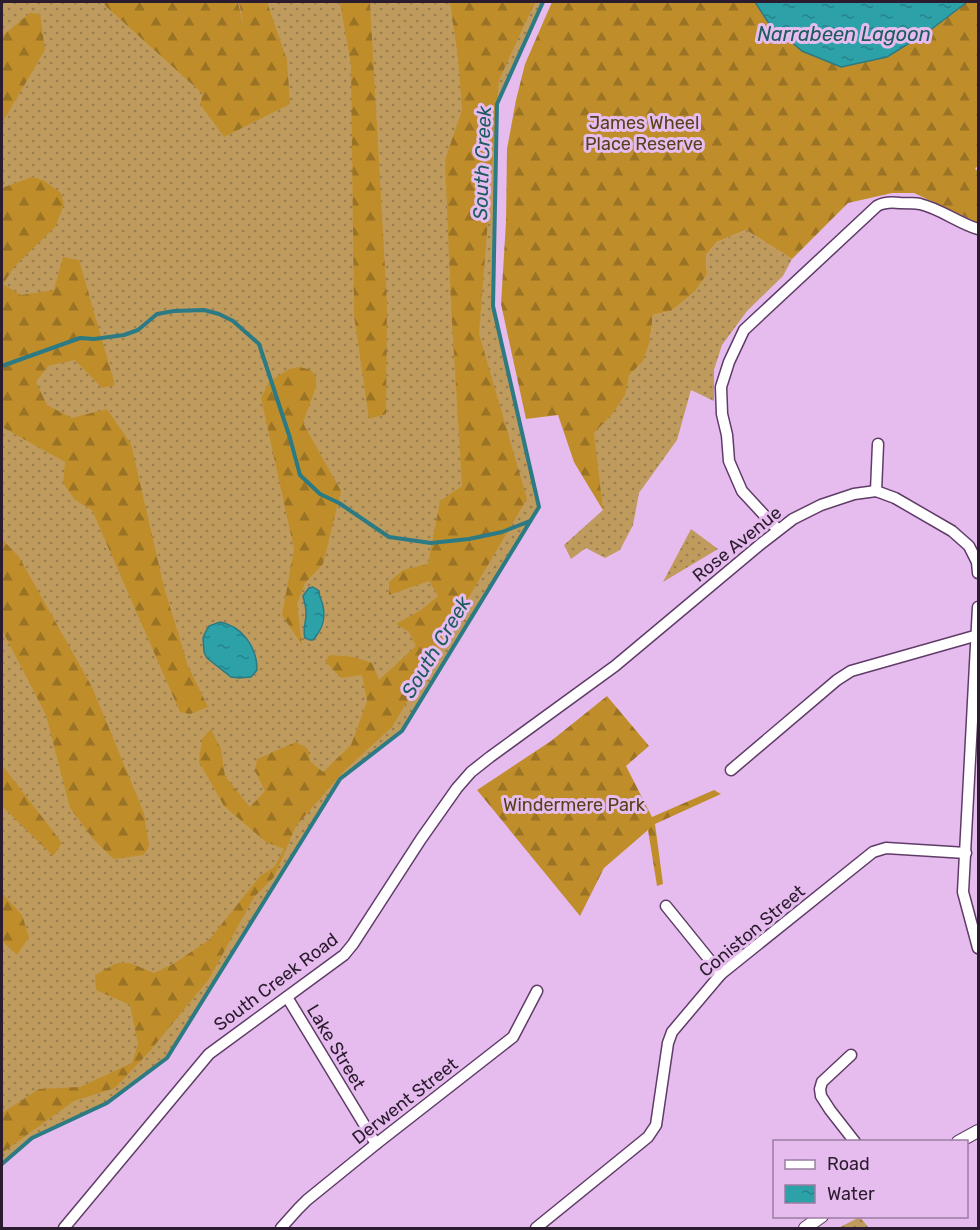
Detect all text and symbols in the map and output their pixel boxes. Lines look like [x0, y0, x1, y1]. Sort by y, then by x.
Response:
water label: Narrabeen Lagoon [757, 22, 931, 46]
water label: South Creek [468, 105, 496, 220]
park label: James Wheel Place Reserve [585, 112, 703, 155]
street label: Rose Avenue [688, 501, 786, 587]
water label: South Creek [396, 591, 476, 702]
park label: Windermere Park [503, 794, 646, 816]
street label: Coniston Street [695, 880, 809, 982]
street label: South Creek Road [210, 928, 342, 1036]
street label: Lake Street [302, 1000, 370, 1094]
street label: Derwent Street [348, 1053, 462, 1149]
legend [773, 1140, 968, 1218]
text: Road [827, 1153, 870, 1175]
text: Water [827, 1183, 875, 1205]

